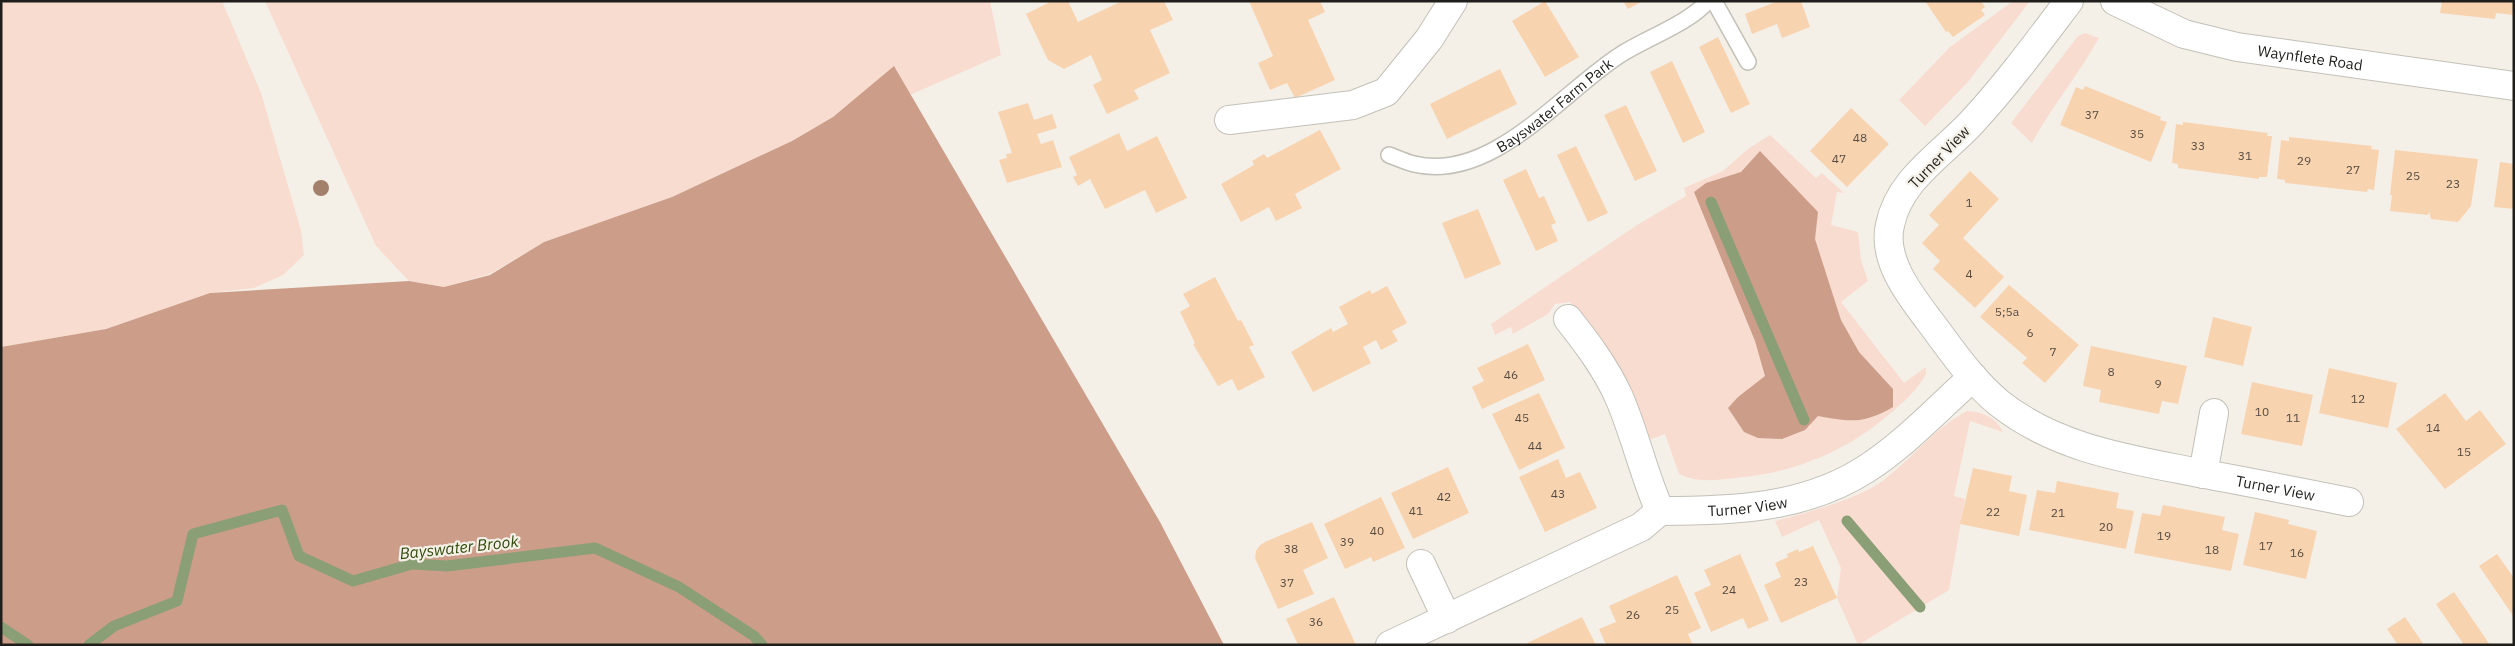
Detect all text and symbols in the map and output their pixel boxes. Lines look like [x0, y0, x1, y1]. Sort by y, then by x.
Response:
street label: Waynflete Road [2256, 41, 2364, 74]
street label: Bayswater Farm Park [1493, 54, 1616, 156]
house number: 37 [2085, 107, 2099, 122]
street label: Turner View [1904, 121, 1974, 192]
house number: 35 [2130, 126, 2144, 141]
house number: 48 [1853, 130, 1867, 145]
house number: 33 [2191, 138, 2205, 153]
house number: 31 [2238, 148, 2252, 163]
house number: 47 [1832, 151, 1846, 166]
house number: 29 [2297, 153, 2311, 168]
house number: 27 [2346, 162, 2360, 177]
house number: 25 [2406, 168, 2420, 183]
house number: 23 [2446, 176, 2460, 191]
house number: 1 [1965, 195, 1973, 210]
house number: 4 [1965, 266, 1973, 281]
house number: 5;5a [1995, 304, 2020, 319]
house number: 6 [2026, 325, 2034, 340]
house number: 7 [2049, 344, 2057, 359]
house number: 8 [2107, 364, 2115, 379]
house number: 46 [1504, 367, 1518, 382]
house number: 9 [2154, 376, 2162, 391]
house number: 12 [2351, 391, 2365, 406]
house number: 10 [2255, 404, 2269, 419]
house number: 45 [1515, 410, 1529, 425]
house number: 11 [2286, 410, 2300, 425]
house number: 14 [2426, 420, 2440, 435]
house number: 44 [1528, 438, 1542, 453]
house number: 15 [2457, 444, 2471, 459]
street label: Turner View [2234, 471, 2317, 505]
house number: 43 [1551, 486, 1565, 501]
house number: 42 [1437, 489, 1451, 504]
street label: Turner View [1707, 492, 1790, 520]
house number: 41 [1409, 503, 1423, 518]
house number: 22 [1986, 504, 2000, 519]
house number: 21 [2051, 505, 2065, 520]
house number: 20 [2099, 519, 2113, 534]
house number: 40 [1370, 523, 1384, 538]
house number: 19 [2157, 528, 2171, 543]
water label: Bayswater Brook [399, 531, 520, 563]
house number: 39 [1340, 534, 1354, 549]
house number: 17 [2259, 538, 2273, 553]
house number: 38 [1284, 541, 1298, 556]
house number: 18 [2205, 542, 2219, 557]
house number: 16 [2290, 545, 2304, 560]
house number: 23 [1794, 574, 1808, 589]
house number: 37 [1280, 575, 1294, 590]
house number: 24 [1722, 582, 1736, 597]
house number: 25 [1665, 602, 1679, 617]
house number: 26 [1626, 607, 1640, 622]
house number: 36 [1309, 614, 1323, 629]

